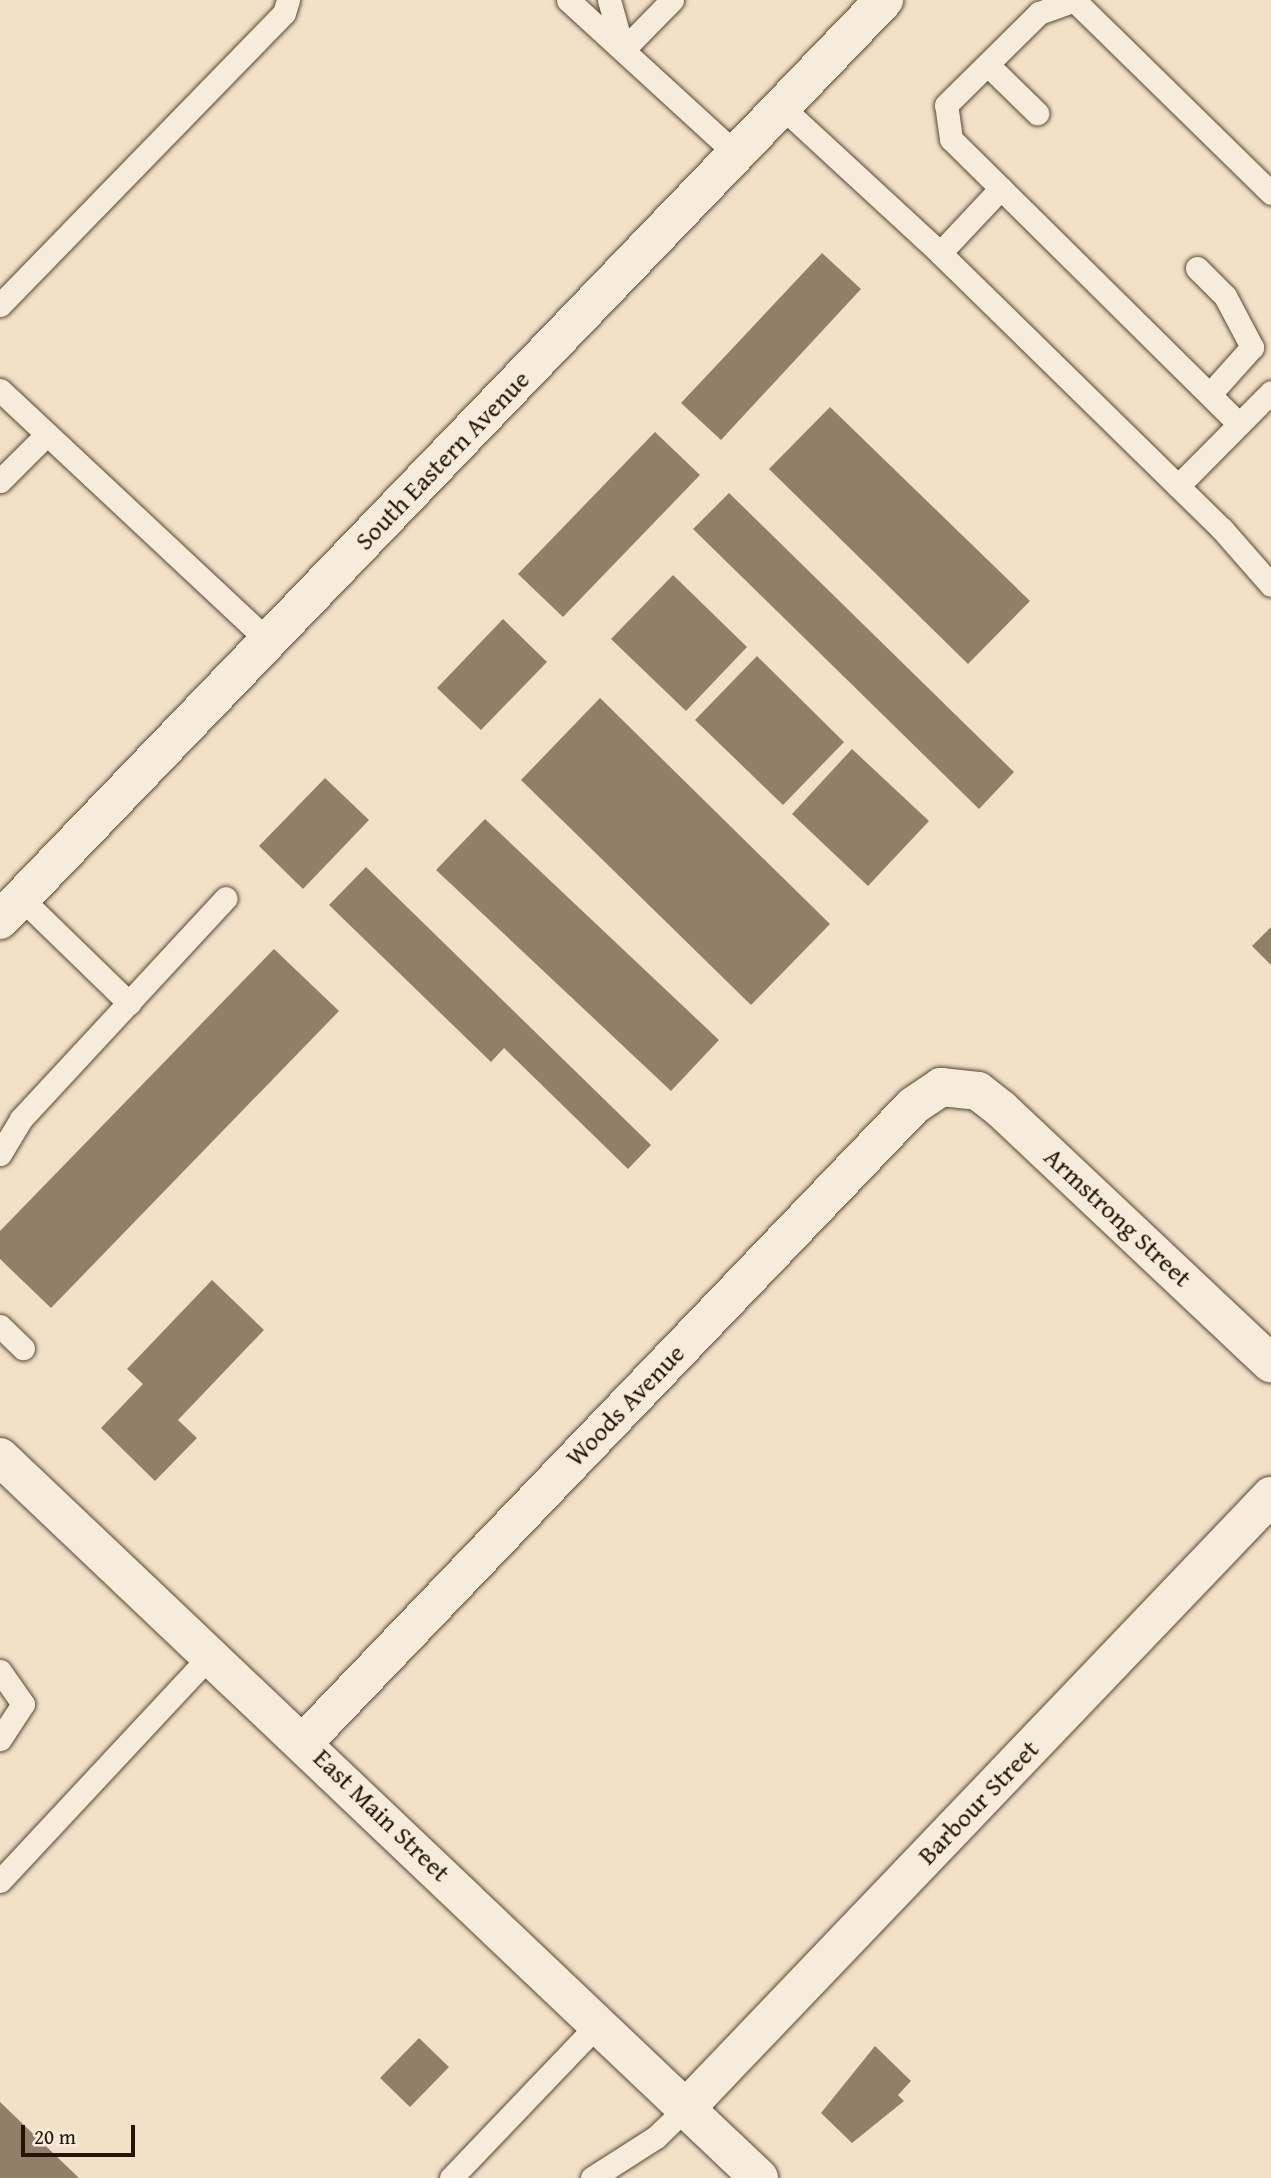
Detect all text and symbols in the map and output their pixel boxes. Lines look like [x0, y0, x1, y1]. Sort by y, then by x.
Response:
street label: South Eastern Avenue [348, 364, 536, 556]
street label: Armstrong Street [1038, 1141, 1198, 1293]
street label: Woods Avenue [559, 1338, 691, 1472]
street label: Barbour Street [911, 1733, 1045, 1871]
street label: East Main Street [307, 1742, 457, 1888]
scale bar [24, 2112, 138, 2156]
text: 20 m [34, 2121, 76, 2152]

